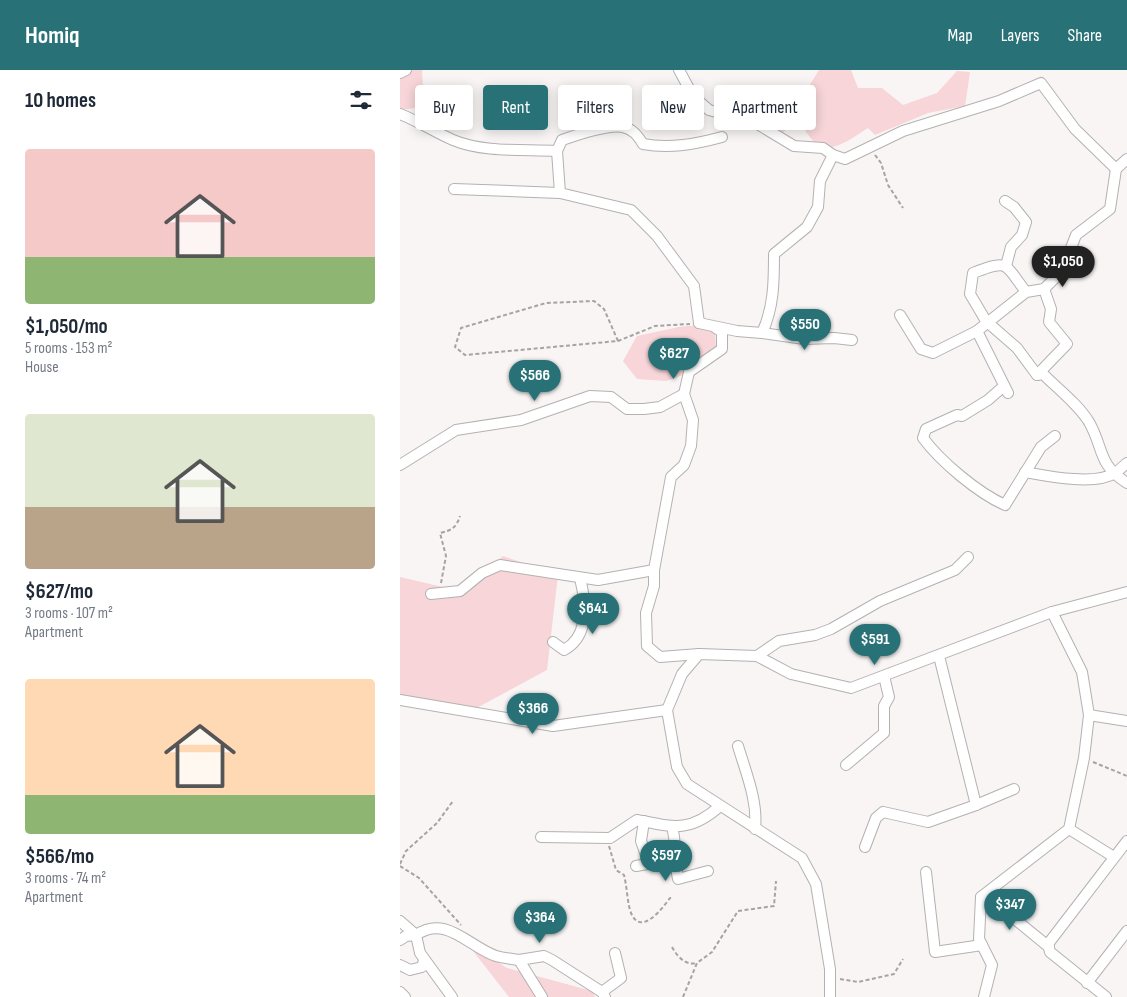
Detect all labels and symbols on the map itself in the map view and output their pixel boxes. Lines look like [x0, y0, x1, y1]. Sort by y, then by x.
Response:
pin: $1,050 [1022, 246, 1104, 288]
pin: $550 [775, 308, 835, 351]
pin: $627 [644, 338, 704, 380]
pin: $566 [505, 360, 565, 402]
pin: $641 [563, 592, 623, 635]
pin: $591 [845, 624, 905, 666]
pin: $366 [503, 692, 563, 735]
pin: $597 [636, 840, 696, 882]
pin: $347 [980, 888, 1040, 931]
pin: $364 [510, 902, 570, 944]

